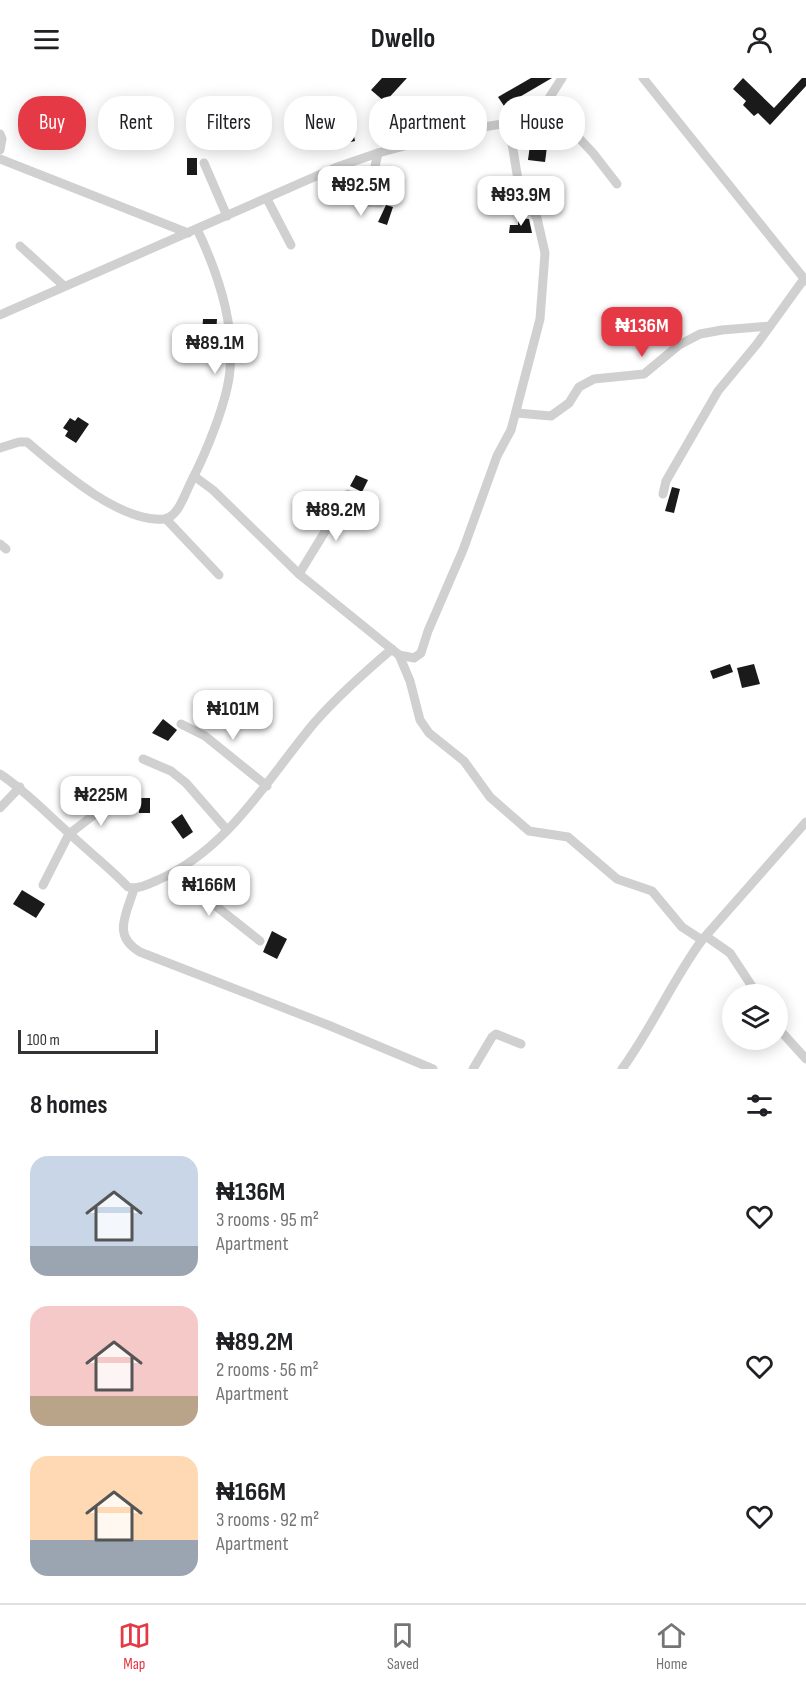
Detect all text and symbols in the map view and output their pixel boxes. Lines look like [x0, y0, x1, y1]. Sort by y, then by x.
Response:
icon: menu [30, 23, 63, 56]
text: Dwello [371, 23, 435, 55]
icon: person [743, 23, 776, 56]
chip: Buy [18, 96, 86, 150]
chip: Rent [98, 96, 174, 150]
chip: Filters [186, 96, 272, 150]
chip: New [284, 96, 357, 150]
chip: Apartment [369, 96, 487, 150]
chip: House [499, 96, 585, 150]
pin: ₦92.5M [312, 166, 410, 217]
text: ₦92.5M [332, 173, 390, 197]
pin: ₦93.9M [472, 176, 570, 227]
text: ₦93.9M [491, 183, 551, 207]
pin: ₦136M [600, 307, 684, 358]
text: ₦136M [615, 314, 669, 338]
pin: ₦89.1M [166, 324, 264, 375]
text: ₦89.1M [186, 331, 244, 355]
pin: ₦89.2M [287, 491, 385, 542]
text: ₦89.2M [306, 498, 366, 522]
pin: ₦101M [191, 690, 275, 741]
text: ₦101M [207, 697, 259, 721]
pin: ₦225M [59, 776, 143, 827]
text: ₦225M [74, 783, 128, 807]
pin: ₦166M [167, 866, 251, 917]
text: ₦166M [182, 873, 236, 897]
map controls [722, 984, 788, 1050]
button: layers [722, 984, 788, 1050]
scale bar [18, 1027, 158, 1055]
text: 100 m [27, 1031, 60, 1050]
icon: filters [743, 1089, 776, 1122]
text: 8 homes [30, 1090, 108, 1121]
text: ₦136M [216, 1177, 285, 1208]
icon: home [78, 1180, 150, 1252]
icon: heart [743, 1200, 776, 1233]
text: 3 rooms · 95 m² [216, 1208, 319, 1232]
text: Apartment [216, 1232, 289, 1256]
text: ₦89.2M [216, 1327, 293, 1358]
icon: home [78, 1330, 150, 1402]
icon: heart [743, 1350, 776, 1383]
text: 2 rooms · 56 m² [216, 1358, 319, 1382]
text: Apartment [216, 1382, 289, 1406]
text: ₦166M [216, 1477, 286, 1508]
icon: home [78, 1480, 150, 1552]
icon: heart [743, 1500, 776, 1533]
text: 3 rooms · 92 m² [216, 1508, 319, 1532]
text: Apartment [216, 1532, 289, 1556]
tab: Map [118, 1619, 151, 1674]
tab: Saved [386, 1619, 419, 1674]
tab: Home [655, 1619, 688, 1674]

